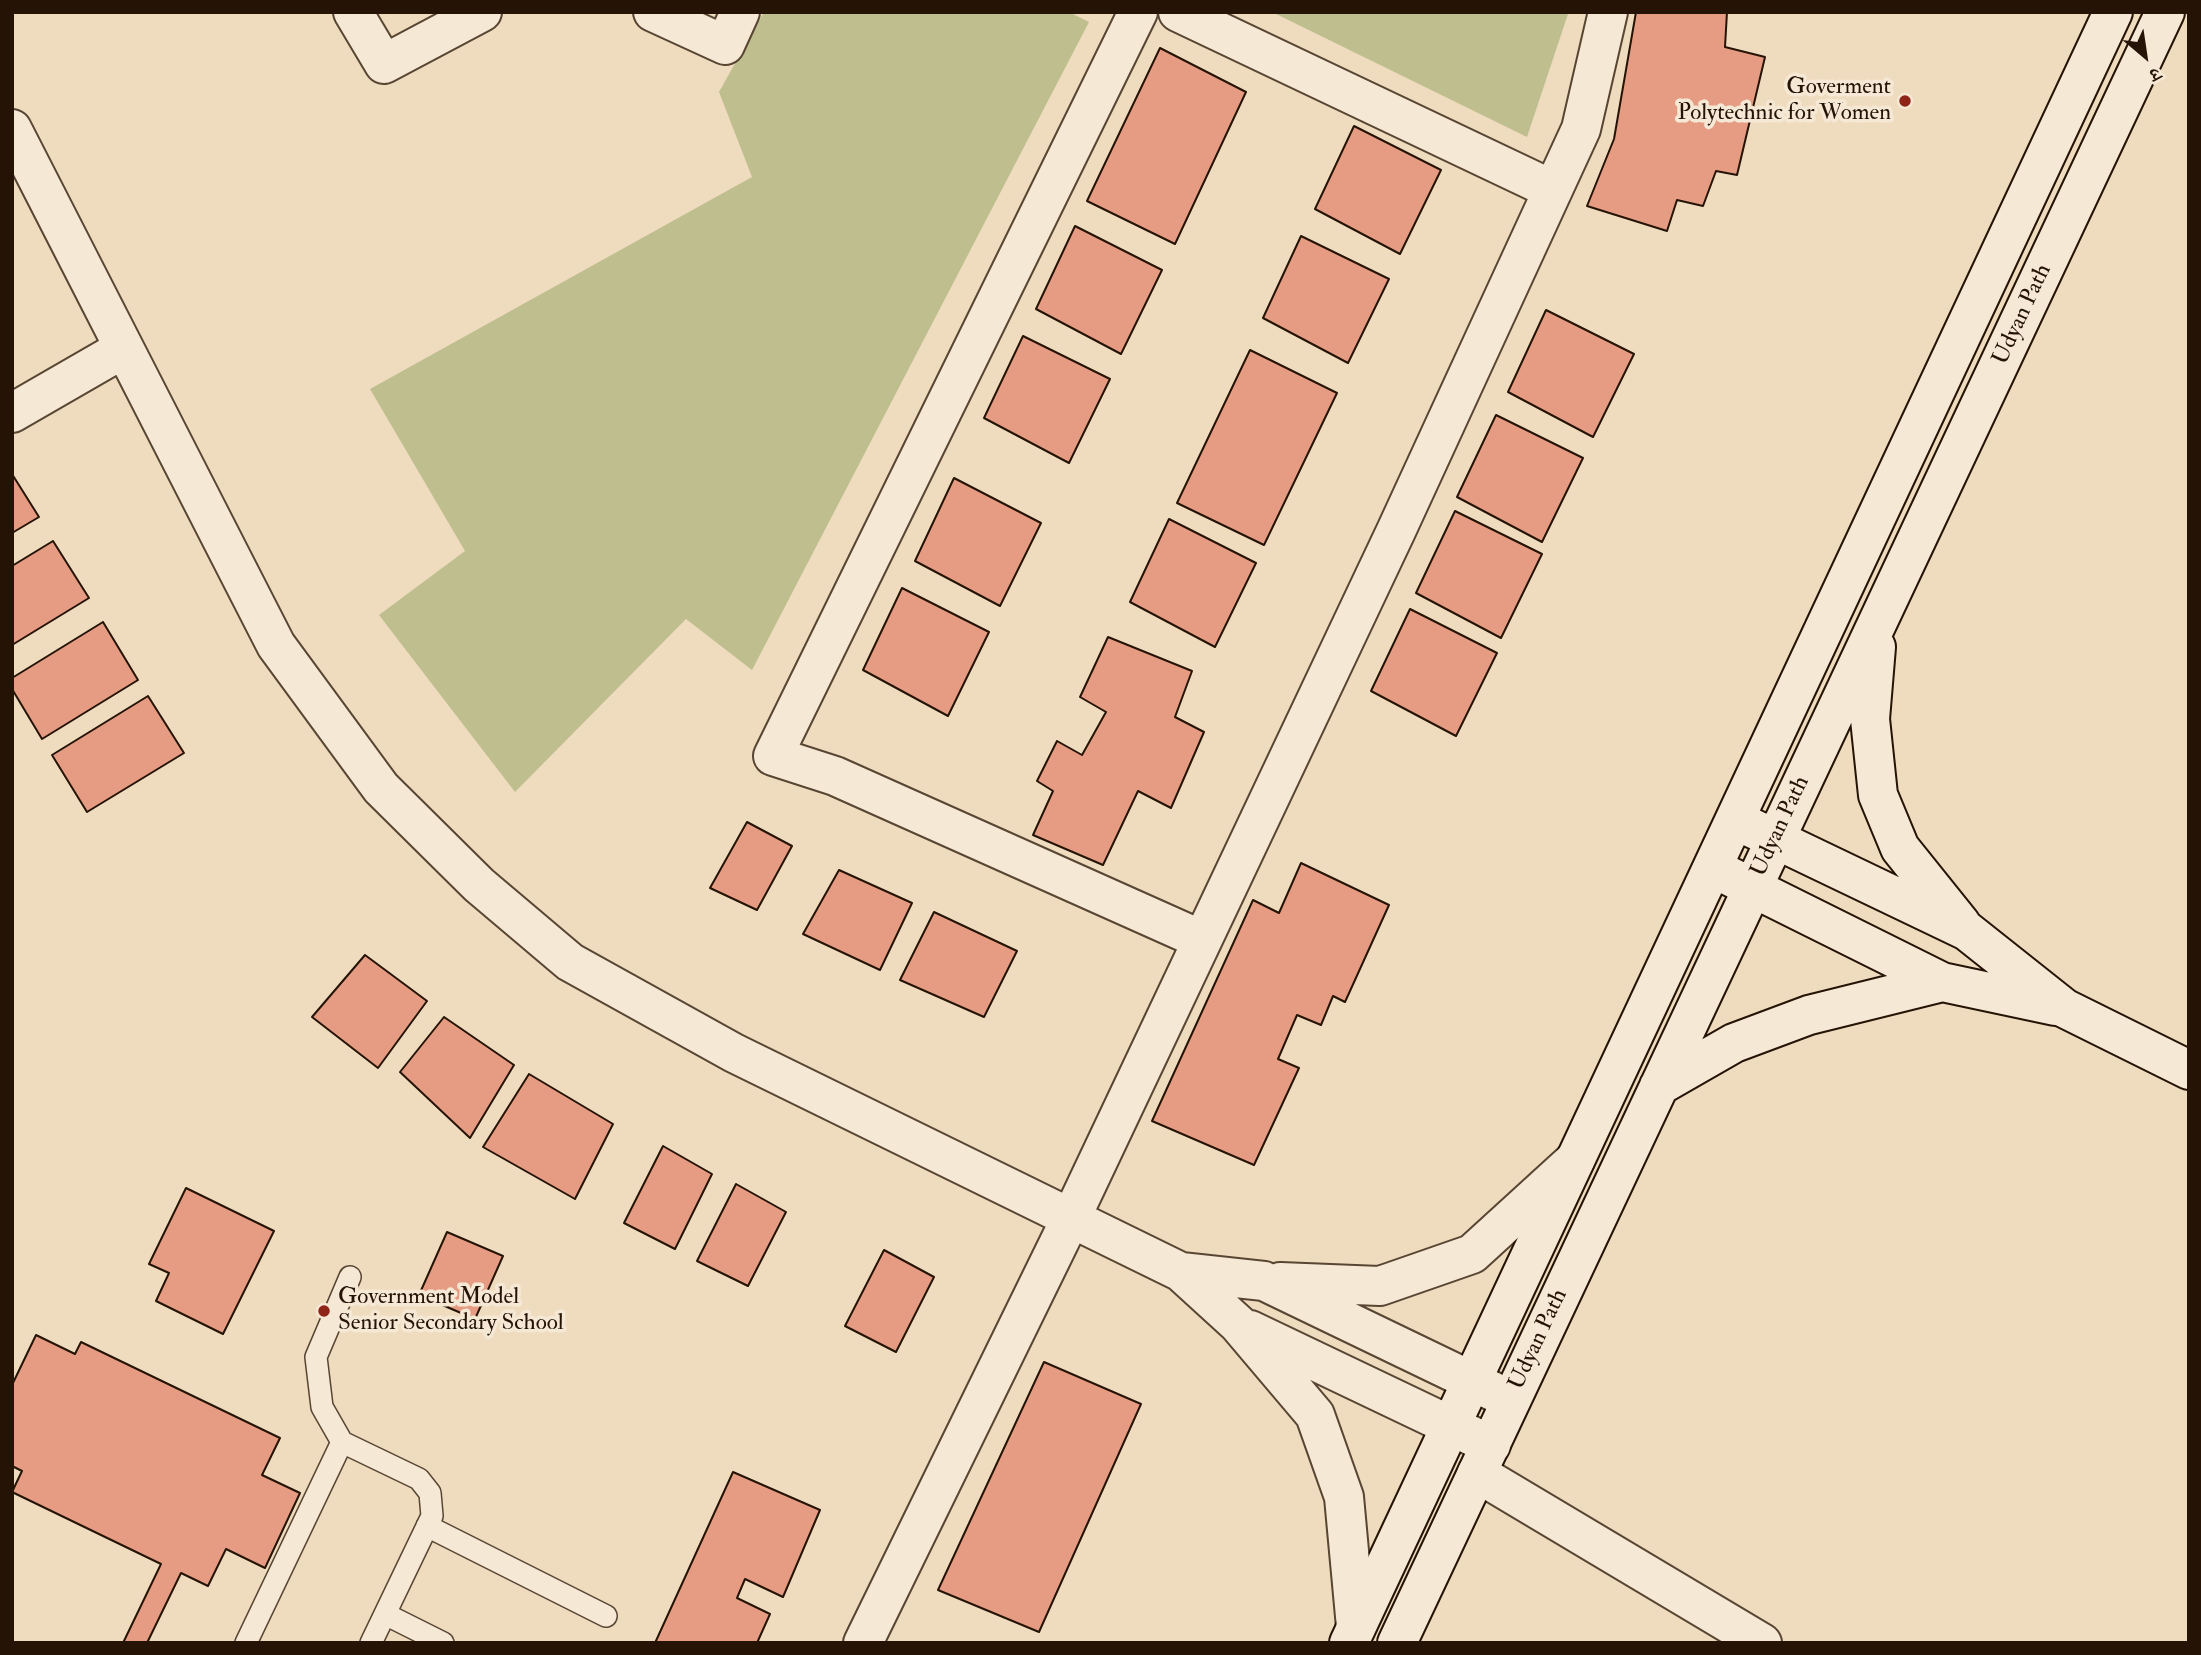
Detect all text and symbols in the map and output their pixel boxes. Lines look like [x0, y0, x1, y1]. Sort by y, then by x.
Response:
north arrow [2110, 21, 2180, 91]
text: उ [2145, 62, 2165, 87]
place label: Goverment Polytechnic for Women [1677, 74, 1891, 128]
marker: Goverment Polytechnic for Women [1897, 93, 1913, 109]
street label: Udyan Path [1988, 260, 2058, 370]
street label: Udyan Path [1746, 772, 1816, 882]
place label: Government Model Senior Secondary School [338, 1284, 564, 1338]
street label: Udyan Path [1504, 1285, 1574, 1395]
marker: Government Model Senior Secondary School [316, 1303, 332, 1319]

